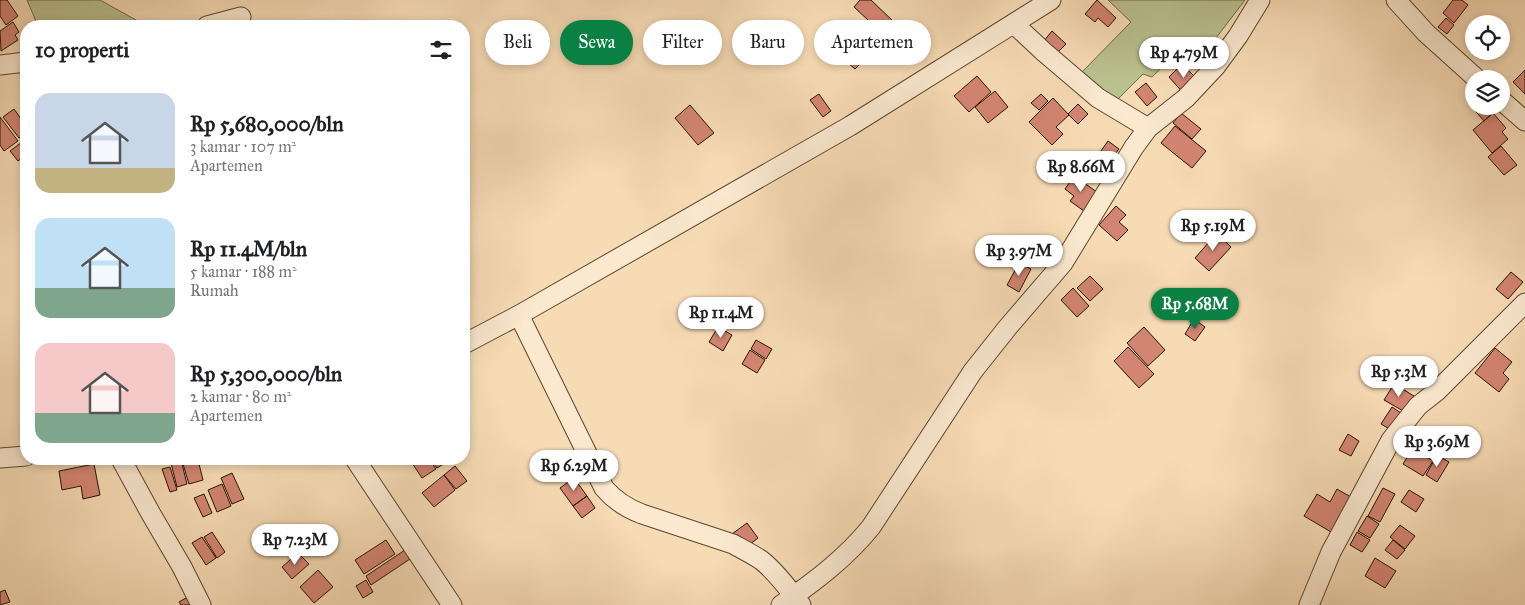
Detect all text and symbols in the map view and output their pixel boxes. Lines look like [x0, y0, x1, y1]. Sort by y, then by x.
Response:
map controls [1465, 15, 1510, 115]
button: locate [1465, 15, 1510, 60]
chip: Beli [485, 20, 550, 65]
chip: Sewa [560, 20, 633, 65]
chip: Filter [643, 20, 722, 65]
chip: Baru [732, 20, 804, 65]
chip: Apartemen [814, 20, 931, 65]
icon: filters [427, 36, 455, 64]
pin: Rp 4.79M [1132, 36, 1236, 79]
text: 10 properti [35, 37, 129, 63]
text: Rp 4.79M [1150, 43, 1218, 62]
button: layers [1465, 70, 1510, 115]
text: Rp 5,680,000/bln [190, 111, 344, 137]
icon: home [75, 113, 135, 173]
text: 3 kamar · 107 m² [190, 137, 296, 156]
pin: Rp 8.66M [1029, 150, 1133, 193]
text: Apartemen [190, 156, 263, 175]
text: Rp 8.66M [1047, 157, 1115, 176]
pin: Rp 5.19M [1161, 210, 1265, 252]
text: Rp 5.19M [1181, 216, 1245, 235]
pin: Rp 3.97M [967, 234, 1071, 277]
text: Rp 11.4M/bln [190, 236, 307, 262]
icon: home [75, 238, 135, 298]
text: Rp 3.97M [986, 241, 1052, 260]
text: 5 kamar · 188 m² [190, 262, 297, 281]
text: Rumah [190, 281, 239, 300]
pin: Rp 5.68M [1143, 288, 1247, 330]
text: Rp 5.68M [1162, 294, 1228, 313]
pin: Rp 11.4M [669, 296, 773, 339]
text: Rp 11.4M [689, 303, 753, 322]
pin: Rp 5.3M [1353, 356, 1445, 398]
text: Rp 5,300,000/bln [190, 361, 342, 387]
text: Rp 5.3M [1371, 362, 1427, 381]
icon: home [75, 363, 135, 423]
text: 2 kamar · 80 m² [190, 387, 291, 406]
text: Apartemen [190, 406, 263, 425]
pin: Rp 3.69M [1385, 426, 1489, 468]
text: Rp 3.69M [1404, 432, 1470, 451]
pin: Rp 6.29M [522, 450, 626, 492]
text: Rp 6.29M [540, 456, 608, 475]
pin: Rp 7.23M [243, 524, 347, 566]
text: Rp 7.23M [262, 530, 328, 549]

